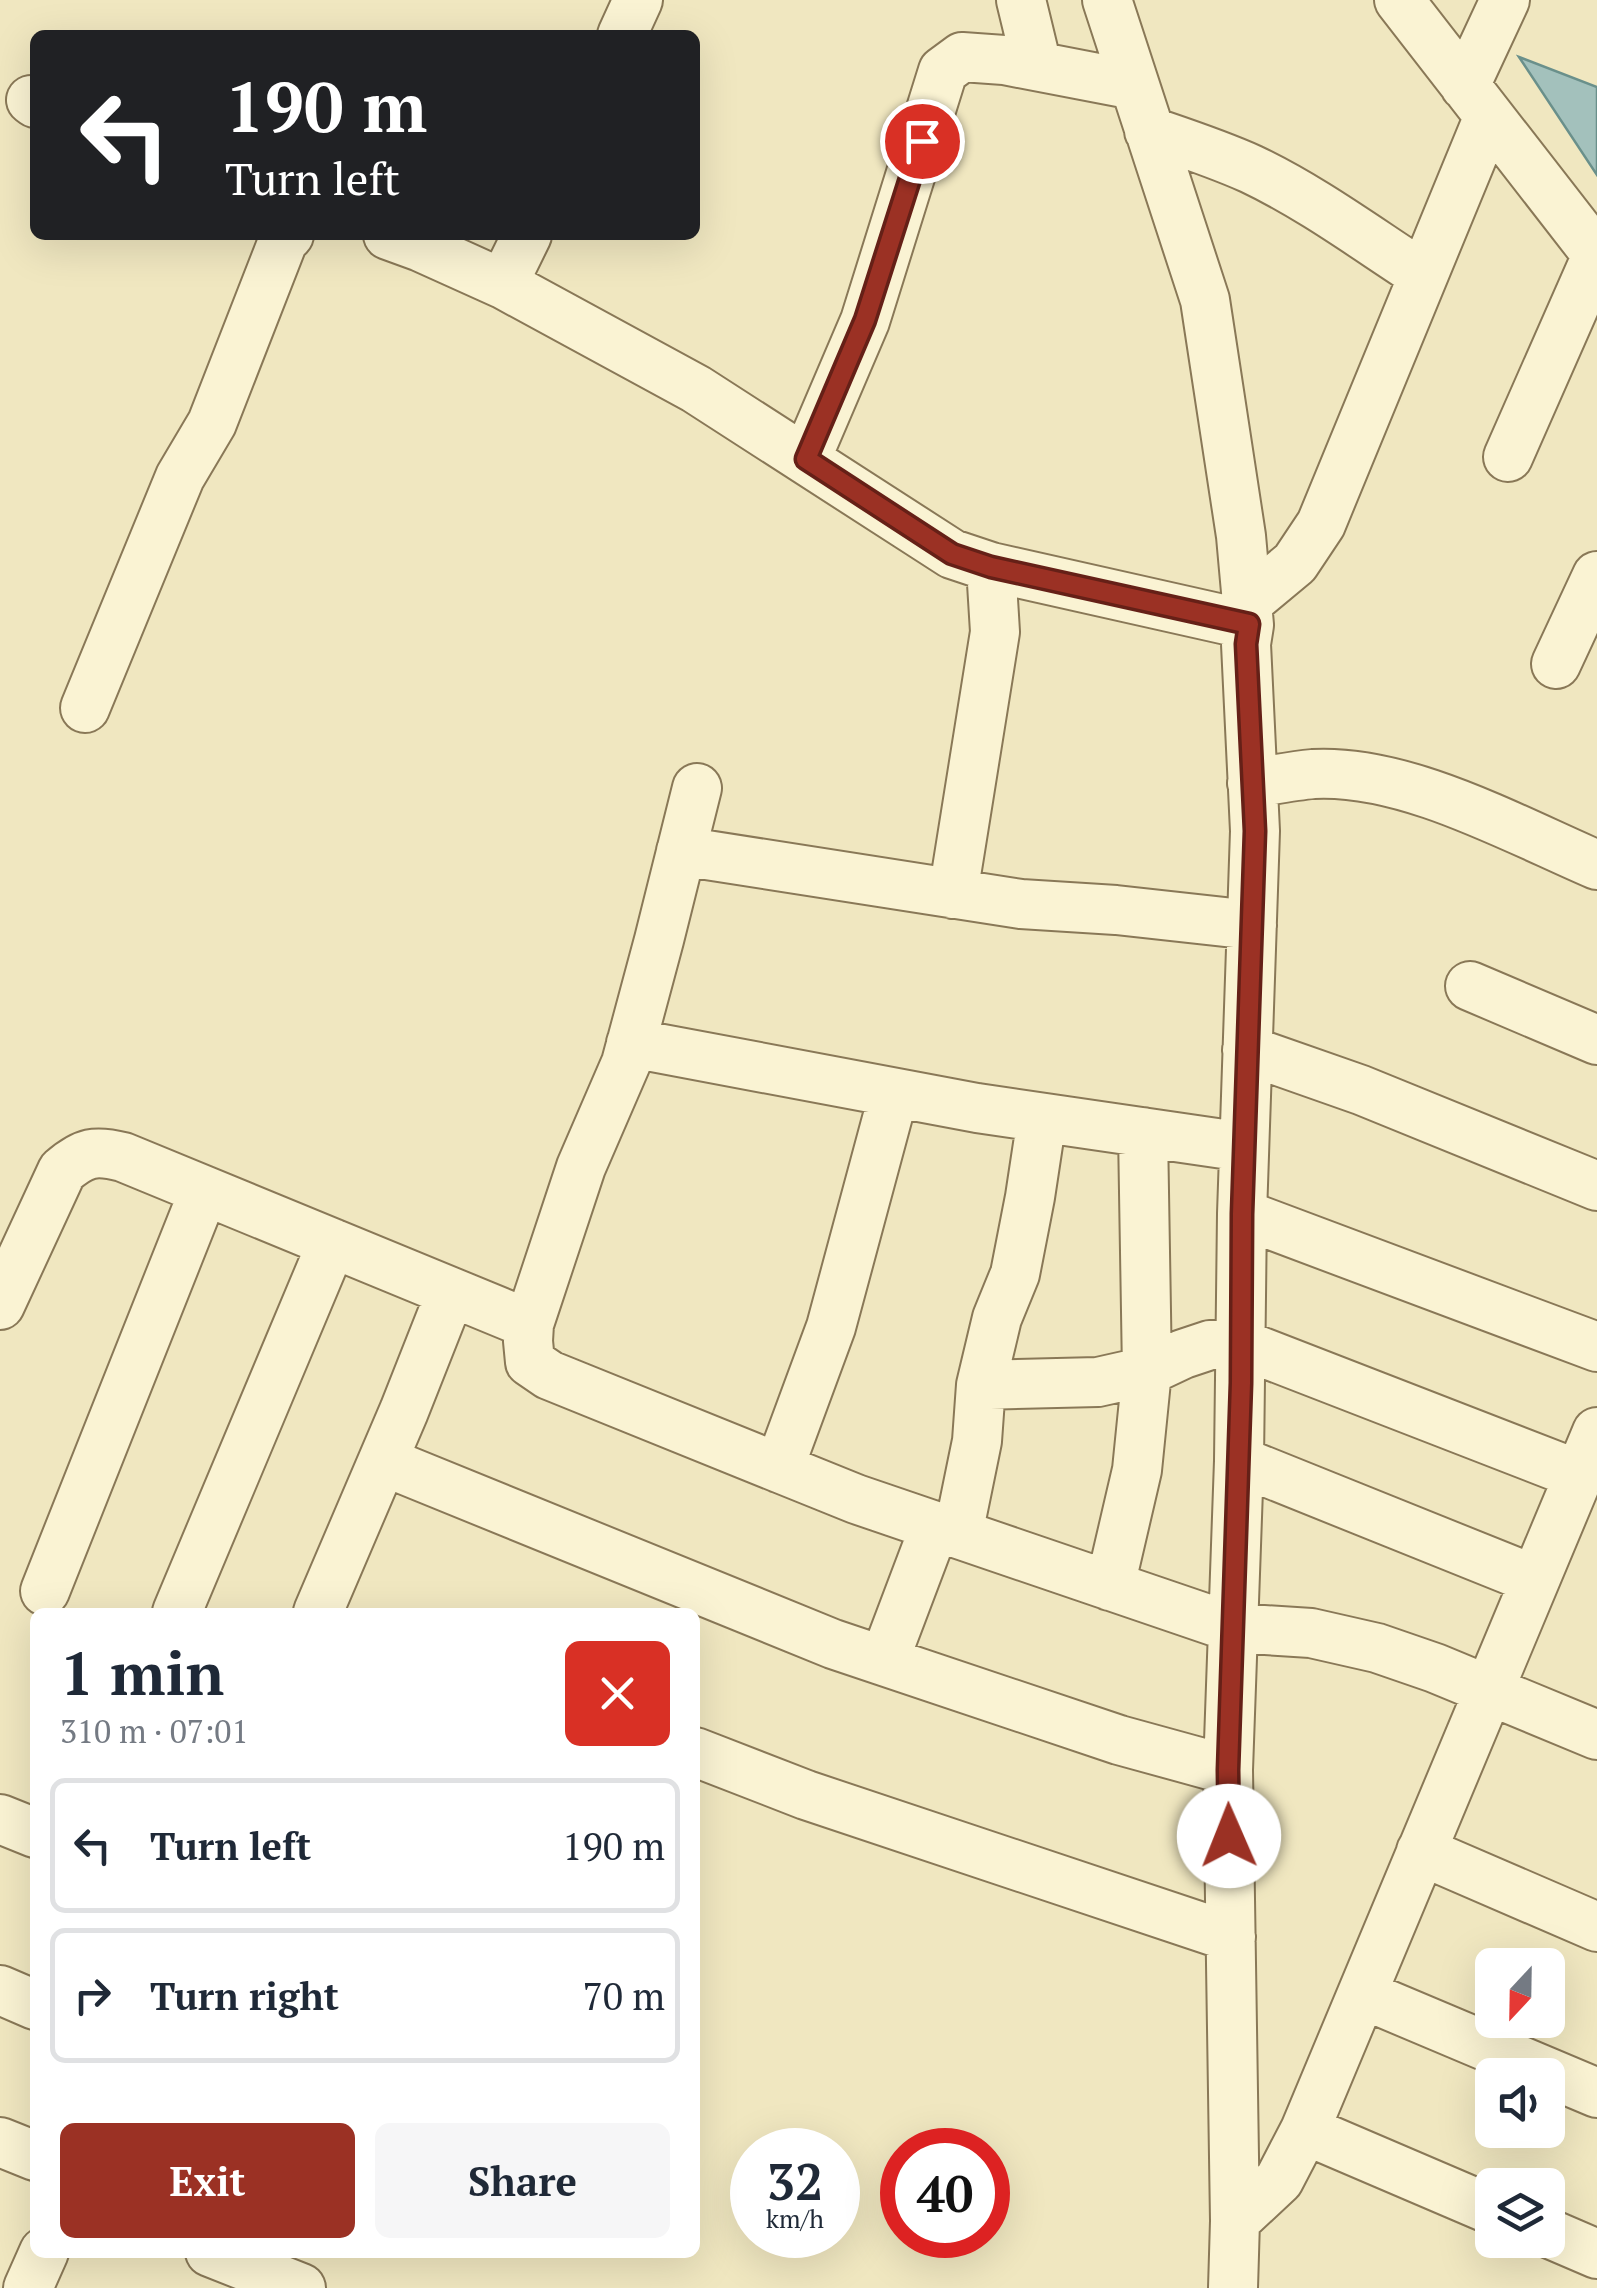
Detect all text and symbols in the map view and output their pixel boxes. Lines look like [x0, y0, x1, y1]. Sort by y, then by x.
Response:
text: 190 m [225, 59, 427, 152]
icon: left [60, 70, 190, 200]
pin [880, 99, 965, 184]
icon: arrive [895, 114, 950, 169]
text: Turn left [225, 148, 400, 208]
text: 1 min [60, 1633, 224, 1712]
button: close [565, 1641, 670, 1746]
text: 310 m · 07:01 [60, 1710, 248, 1752]
position arrow [1177, 1784, 1281, 1888]
icon: left [65, 1818, 120, 1873]
text: Turn left [150, 1821, 311, 1871]
text: 190 m [562, 1821, 665, 1871]
north arrow [1475, 1948, 1565, 2038]
map controls [1475, 1948, 1565, 2258]
icon: right [65, 1968, 120, 2023]
text: Turn right [150, 1971, 339, 2021]
text: 70 m [582, 1971, 665, 2021]
button: sound [1475, 2058, 1565, 2148]
button: Exit [60, 2123, 355, 2238]
button: Share [375, 2123, 670, 2238]
speed limit sign: 40 [880, 2128, 1010, 2258]
text: 32 [767, 2148, 823, 2214]
button: layers [1475, 2168, 1565, 2258]
text: km/h [766, 2202, 824, 2235]

